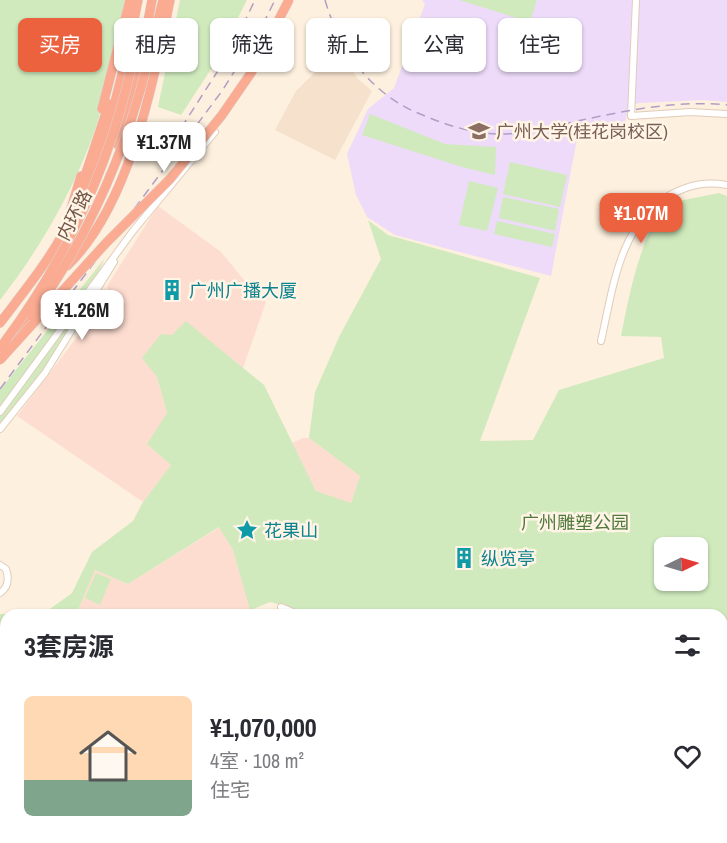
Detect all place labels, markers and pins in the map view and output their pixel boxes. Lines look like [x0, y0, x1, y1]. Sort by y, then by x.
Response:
school or university icon: 广州大学(桂花岗校区) [467, 119, 491, 143]
place label: 广州大学(桂花岗校区) [496, 119, 668, 144]
pin: ¥1.37M [115, 122, 213, 173]
pin: ¥1.07M [592, 193, 690, 244]
building icon: 广州广播大厦 [160, 278, 184, 302]
place label: 广州广播大厦 [189, 278, 297, 303]
pin: ¥1.26M [33, 290, 131, 341]
place icon: 花果山 [235, 518, 259, 542]
place label: 花果山 [264, 518, 318, 543]
building icon: 纵览亭 [452, 546, 476, 570]
place label: 纵览亭 [481, 546, 535, 571]

